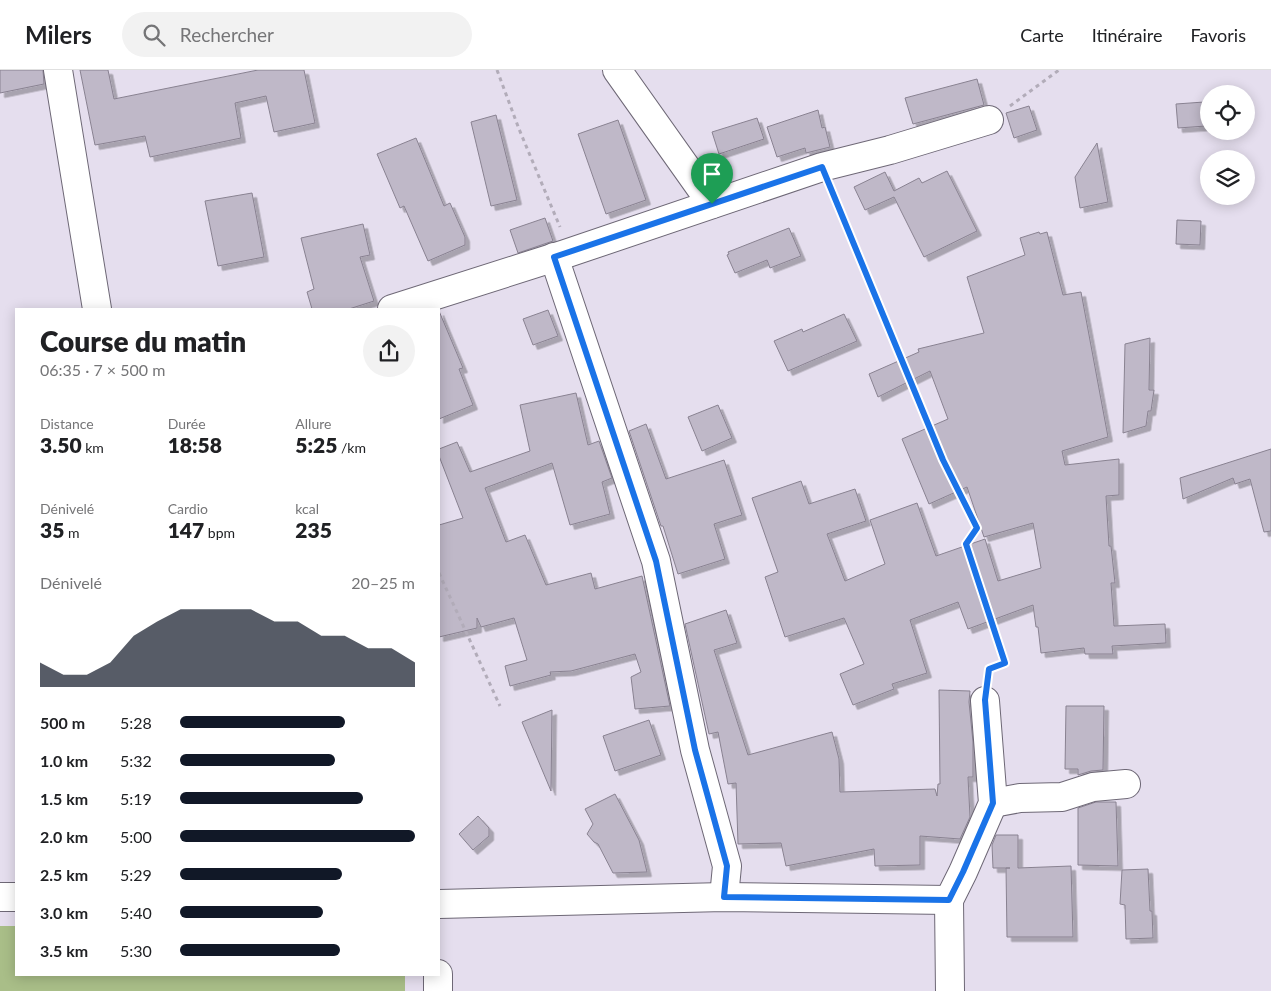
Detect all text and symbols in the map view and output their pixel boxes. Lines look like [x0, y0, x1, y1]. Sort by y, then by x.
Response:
search box [122, 12, 472, 57]
text: Milers [25, 20, 92, 49]
icon: search [140, 21, 168, 49]
text: Rechercher [180, 23, 274, 46]
text: Carte [1020, 24, 1064, 46]
text: Itinéraire [1092, 24, 1162, 46]
text: Favoris [1190, 24, 1246, 46]
map controls [1200, 85, 1255, 205]
button: locate [1200, 85, 1255, 140]
button: layers [1200, 150, 1255, 205]
pin [691, 153, 733, 204]
icon: arrive [698, 160, 726, 188]
text: Course du matin [40, 324, 246, 358]
button: share [363, 325, 415, 377]
text: 06:35 · 7 × 500 m [40, 360, 165, 379]
text: Distance [40, 415, 94, 432]
text: Durée [168, 415, 206, 432]
text: Allure [295, 415, 331, 432]
text: 3.50 [40, 432, 82, 457]
text: 18:58 [168, 432, 222, 457]
text: 5:25 [295, 432, 337, 457]
text: km [82, 439, 104, 456]
text: /km [337, 439, 366, 456]
text: Dénivelé [40, 500, 94, 517]
text: Cardio [168, 500, 208, 517]
text: kcal [295, 500, 319, 517]
text: 35 [40, 517, 64, 542]
text: 147 [168, 517, 204, 542]
text: 235 [295, 517, 332, 542]
text: m [64, 524, 79, 541]
text: bpm [204, 524, 235, 541]
text: Dénivelé [40, 573, 102, 592]
text: 20–25 m [351, 573, 415, 592]
text: 500 m [40, 713, 85, 732]
text: 5:28 [120, 713, 152, 732]
text: 1.0 km [40, 751, 88, 770]
text: 5:32 [120, 751, 152, 770]
text: 1.5 km [40, 789, 88, 808]
text: 5:19 [120, 789, 152, 808]
text: 2.0 km [40, 827, 88, 846]
text: 5:00 [120, 827, 152, 846]
text: 2.5 km [40, 865, 88, 884]
text: 5:29 [120, 865, 152, 884]
text: 3.0 km [40, 903, 88, 922]
text: 5:40 [120, 903, 152, 922]
text: 3.5 km [40, 941, 88, 960]
text: 5:30 [120, 941, 152, 960]

